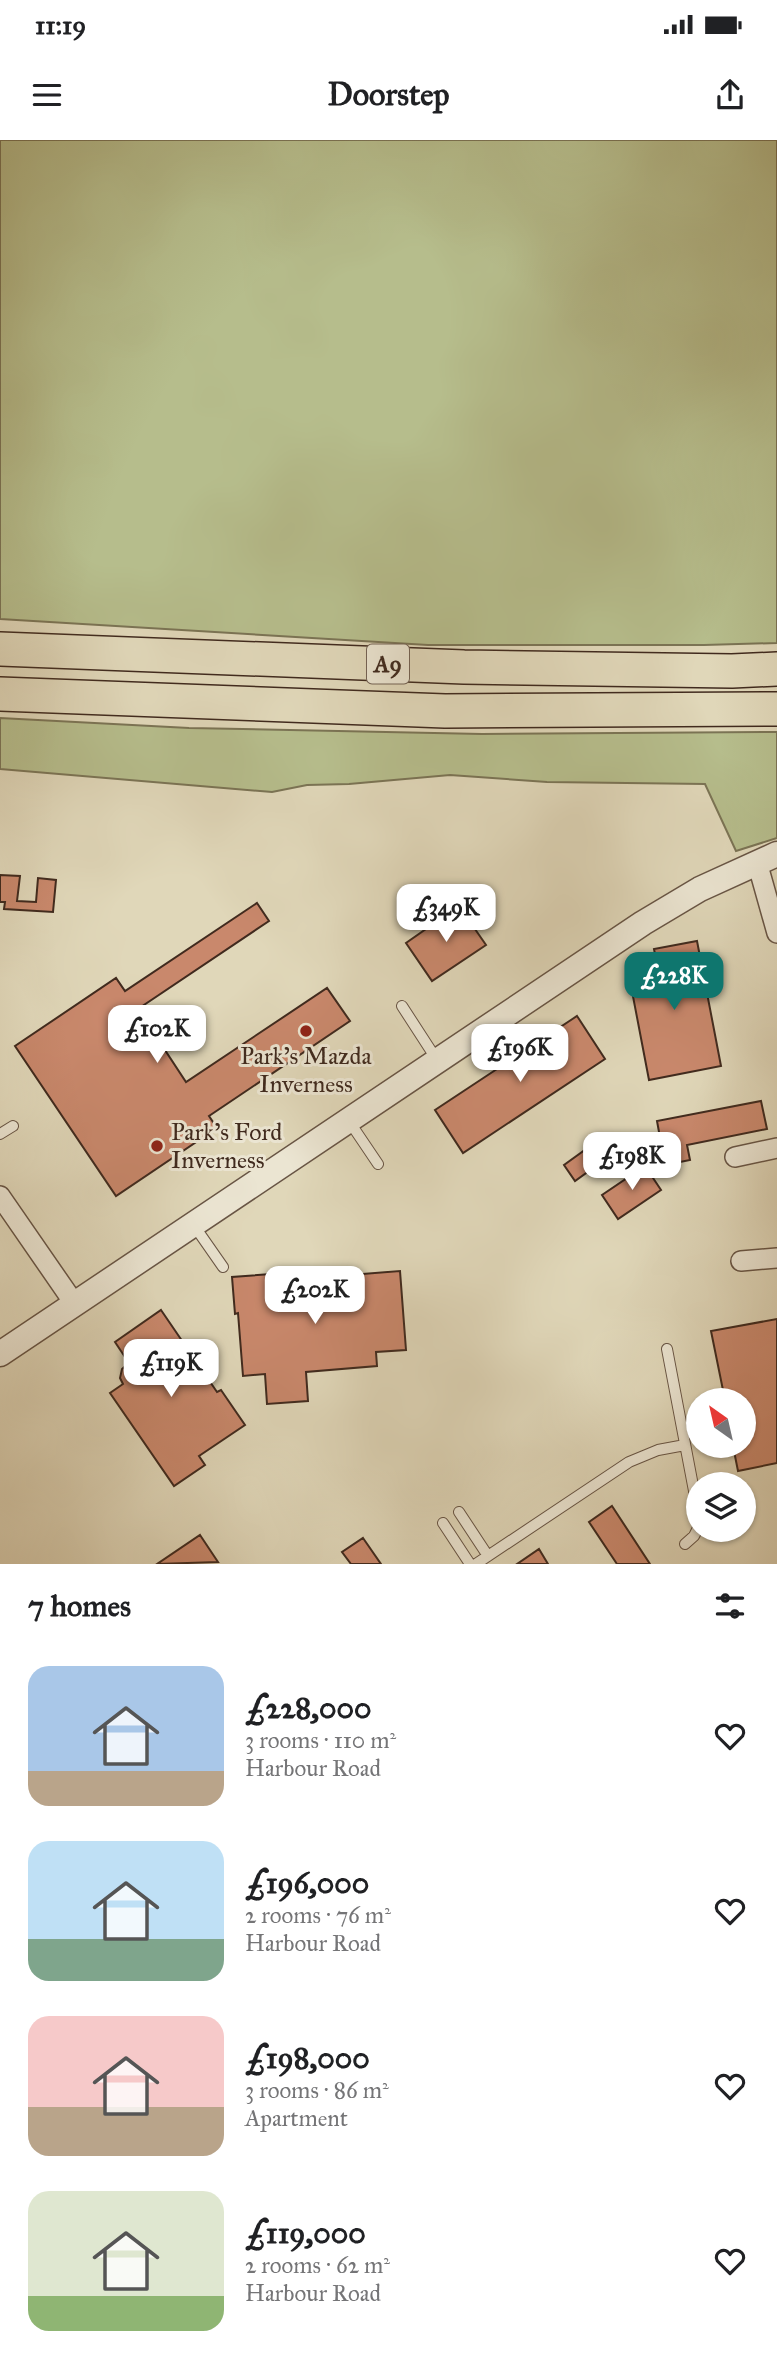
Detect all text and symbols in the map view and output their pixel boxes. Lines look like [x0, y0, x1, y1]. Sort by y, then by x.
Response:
text: 11:19 [35, 9, 86, 41]
text: Doorstep [327, 75, 450, 114]
icon: menu [28, 76, 66, 114]
icon: share [711, 76, 749, 114]
road number: A9 [367, 644, 409, 684]
pin: £349K [397, 884, 495, 944]
text: £349K [413, 893, 479, 921]
pin: £228K [625, 952, 723, 1012]
text: £228K [640, 961, 708, 989]
pin: £102K [108, 1006, 206, 1065]
text: £102K [124, 1014, 190, 1042]
marker: Park's Mazda Inverness [298, 1023, 314, 1039]
pin: £196K [471, 1024, 569, 1084]
text: £196K [487, 1033, 553, 1061]
place label: Park's Mazda Inverness [240, 1041, 372, 1099]
place label: Park's Ford Inverness [171, 1117, 282, 1175]
pin: £198K [583, 1132, 681, 1192]
marker: Park's Ford Inverness [149, 1138, 165, 1154]
text: £198K [599, 1141, 665, 1169]
pin: £202K [266, 1266, 364, 1326]
text: £202K [281, 1275, 349, 1303]
pin: £119K [122, 1340, 220, 1399]
text: £119K [140, 1348, 202, 1376]
north arrow [686, 1388, 756, 1458]
map controls [686, 1388, 756, 1542]
button: layers [686, 1472, 756, 1542]
icon: filters [711, 1587, 749, 1625]
text: 7 homes [28, 1588, 131, 1624]
text: £228,000 [245, 1690, 371, 1726]
icon: home [84, 1694, 168, 1778]
icon: heart [711, 1717, 749, 1755]
text: 3 rooms · 110 m² [245, 1726, 396, 1754]
text: Harbour Road [245, 1754, 381, 1782]
text: £196,000 [245, 1865, 369, 1901]
icon: home [84, 1869, 168, 1953]
icon: heart [711, 1892, 749, 1930]
text: 2 rooms · 76 m² [245, 1901, 391, 1929]
text: Harbour Road [245, 1929, 381, 1957]
text: £198,000 [245, 2040, 370, 2076]
icon: home [84, 2044, 168, 2128]
icon: heart [711, 2067, 749, 2105]
text: 3 rooms · 86 m² [245, 2076, 389, 2104]
text: Apartment [245, 2104, 348, 2132]
text: £119,000 [245, 2215, 366, 2251]
icon: home [84, 2219, 168, 2303]
icon: heart [711, 2242, 749, 2280]
text: 2 rooms · 62 m² [245, 2251, 390, 2279]
text: Harbour Road [245, 2279, 381, 2307]

